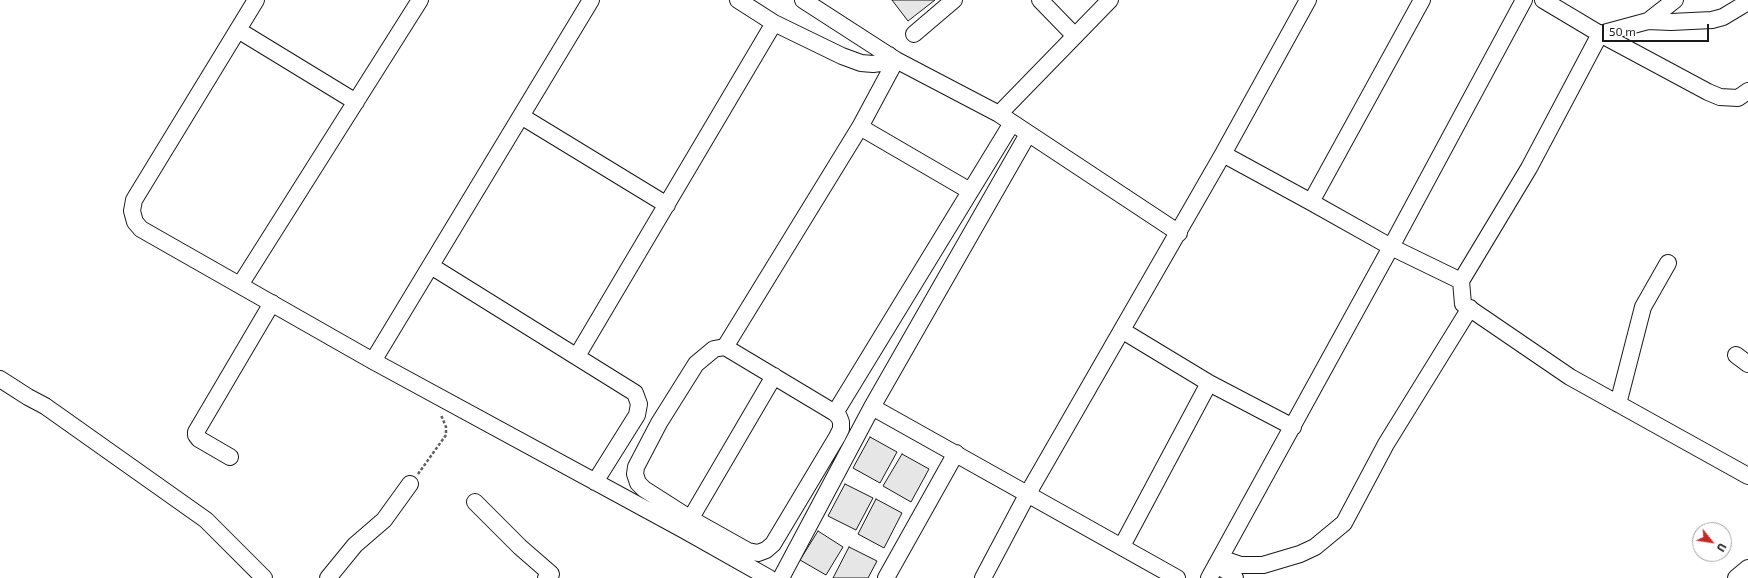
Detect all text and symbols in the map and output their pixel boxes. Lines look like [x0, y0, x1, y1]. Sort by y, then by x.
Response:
scale bar [1604, 16, 1711, 42]
text: 50 m [1609, 24, 1636, 38]
north arrow [1692, 522, 1732, 562]
text: U [1714, 541, 1729, 554]

